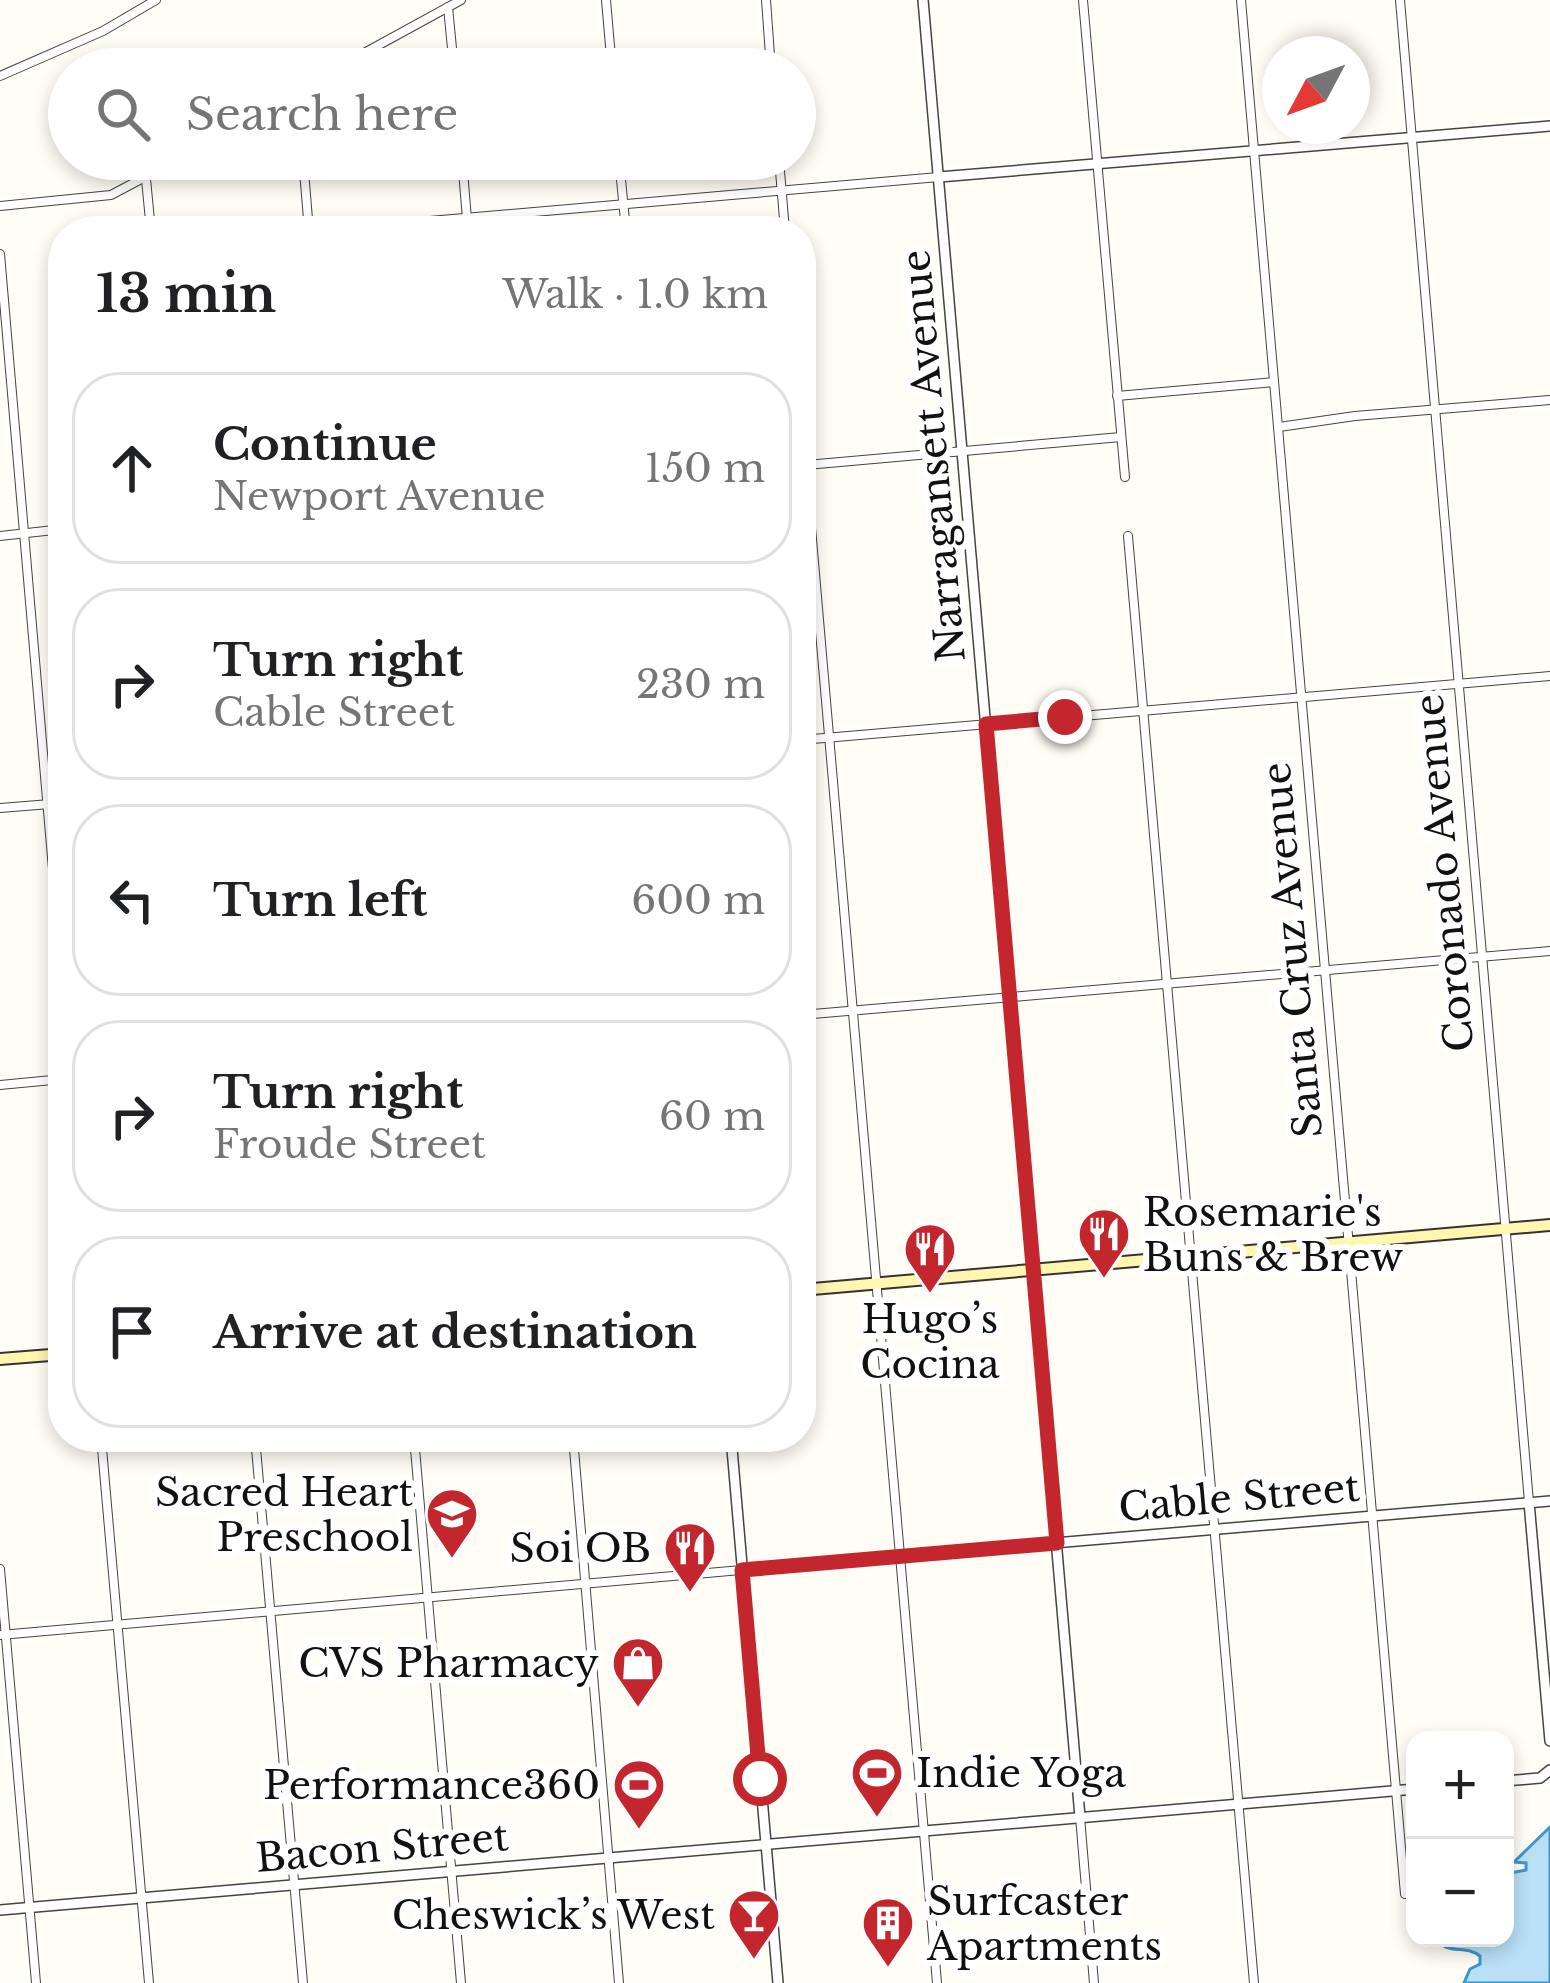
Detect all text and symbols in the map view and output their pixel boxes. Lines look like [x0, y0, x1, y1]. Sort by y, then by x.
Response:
north arrow [1262, 36, 1370, 144]
search box [48, 48, 816, 180]
icon: search [90, 81, 156, 147]
text: Search here [186, 86, 458, 142]
street label: Narragansett Avenue [891, 248, 976, 664]
text: 13 min [96, 263, 276, 326]
text: Walk · 1.0 km [502, 270, 768, 319]
text: Continue [213, 416, 437, 472]
icon: ahead [99, 435, 165, 501]
text: 150 m [645, 444, 765, 493]
text: Newport Avenue [213, 472, 546, 521]
text: Turn right [213, 632, 463, 688]
icon: right [99, 651, 165, 717]
text: 230 m [636, 660, 765, 709]
text: Cable Street [213, 688, 455, 737]
route end [1038, 690, 1092, 744]
street label: Coronado Avenue [1404, 692, 1485, 1054]
street label: Santa Cruz Avenue [1252, 760, 1333, 1140]
icon: left [99, 867, 165, 933]
text: Turn left [213, 872, 427, 928]
text: 600 m [631, 876, 765, 925]
text: Turn right [213, 1064, 463, 1120]
icon: right [99, 1083, 165, 1149]
text: 60 m [659, 1092, 765, 1141]
text: Froude Street [213, 1120, 486, 1169]
place label: Rosemarie's Buns & Brew [1143, 1188, 1403, 1282]
restaurant icon: Rosemarie's Buns & Brew [1076, 1206, 1132, 1280]
restaurant icon: Hugo’s Cocina [902, 1221, 958, 1295]
place label: Hugo’s Cocina [860, 1295, 1000, 1389]
icon: arrive [99, 1299, 165, 1365]
text: Arrive at destination [213, 1304, 697, 1360]
street label: Cable Street [1116, 1463, 1362, 1532]
place label: Sacred Heart Preschool [155, 1468, 413, 1562]
school or university icon: Sacred Heart Preschool [424, 1486, 480, 1560]
restaurant icon: Soi OB [662, 1520, 718, 1594]
place label: Soi OB [510, 1524, 651, 1573]
shop icon: CVS Pharmacy [610, 1635, 666, 1709]
place label: CVS Pharmacy [298, 1639, 599, 1688]
map controls [1406, 1731, 1514, 1947]
button: + [1406, 1731, 1514, 1839]
sports icon: Indie Yoga [849, 1745, 905, 1819]
place label: Indie Yoga [916, 1749, 1126, 1798]
route start [733, 1752, 787, 1806]
sports icon: Performance360 [611, 1757, 667, 1831]
place label: Performance360 [263, 1761, 600, 1810]
street label: Bacon Street [254, 1812, 511, 1883]
button: − [1406, 1839, 1514, 1947]
place label: Surfcaster Apartments [926, 1877, 1162, 1971]
bar icon: Cheswick’s West [726, 1887, 782, 1961]
place label: Cheswick’s West [392, 1891, 715, 1940]
building icon: Surfcaster Apartments [860, 1895, 916, 1969]

